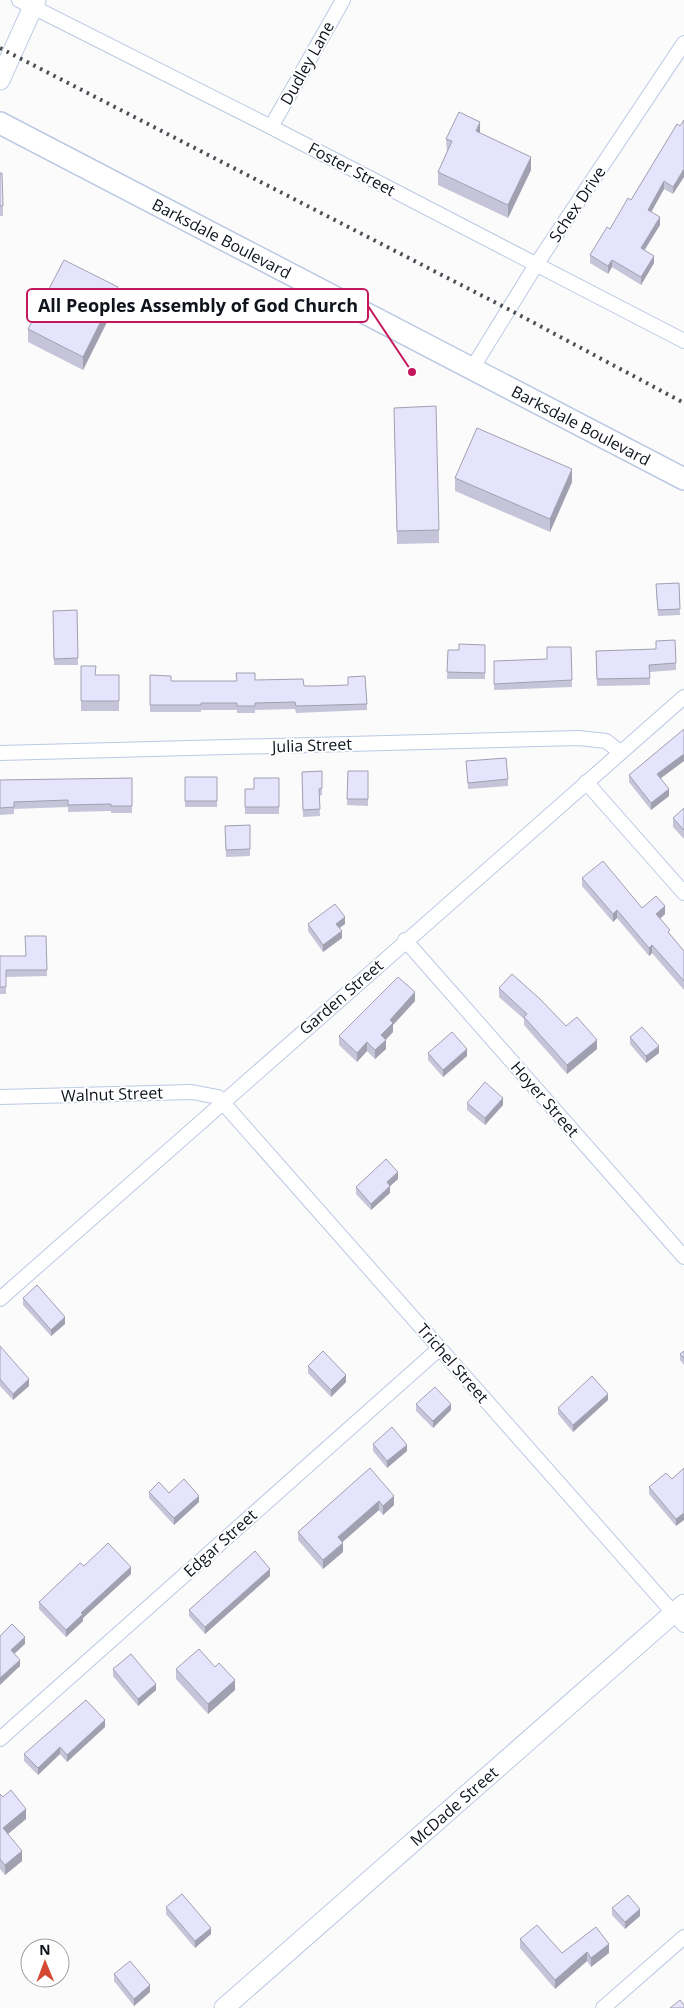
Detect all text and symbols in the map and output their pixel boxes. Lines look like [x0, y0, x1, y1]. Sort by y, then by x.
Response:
street label: Dudley Lane [275, 17, 339, 109]
street label: Foster Street [305, 137, 400, 201]
street label: Schex Drive [544, 162, 610, 246]
street label: Barksdale Boulevard [148, 193, 295, 284]
callout: All Peoples Assembly of God Church [27, 289, 368, 322]
text: All Peoples Assembly of God Church [38, 293, 358, 317]
street label: Barksdale Boulevard [508, 380, 654, 471]
street label: Julia Street [270, 733, 353, 757]
street label: Garden Street [294, 954, 388, 1040]
street label: Hoyer Street [506, 1056, 584, 1142]
street label: Walnut Street [61, 1081, 164, 1107]
street label: Trichel Street [412, 1319, 494, 1408]
street label: Edgar Street [179, 1504, 262, 1582]
street label: McDade Street [405, 1761, 503, 1851]
north arrow [20, 1938, 70, 1988]
text: N [39, 1940, 51, 1959]

